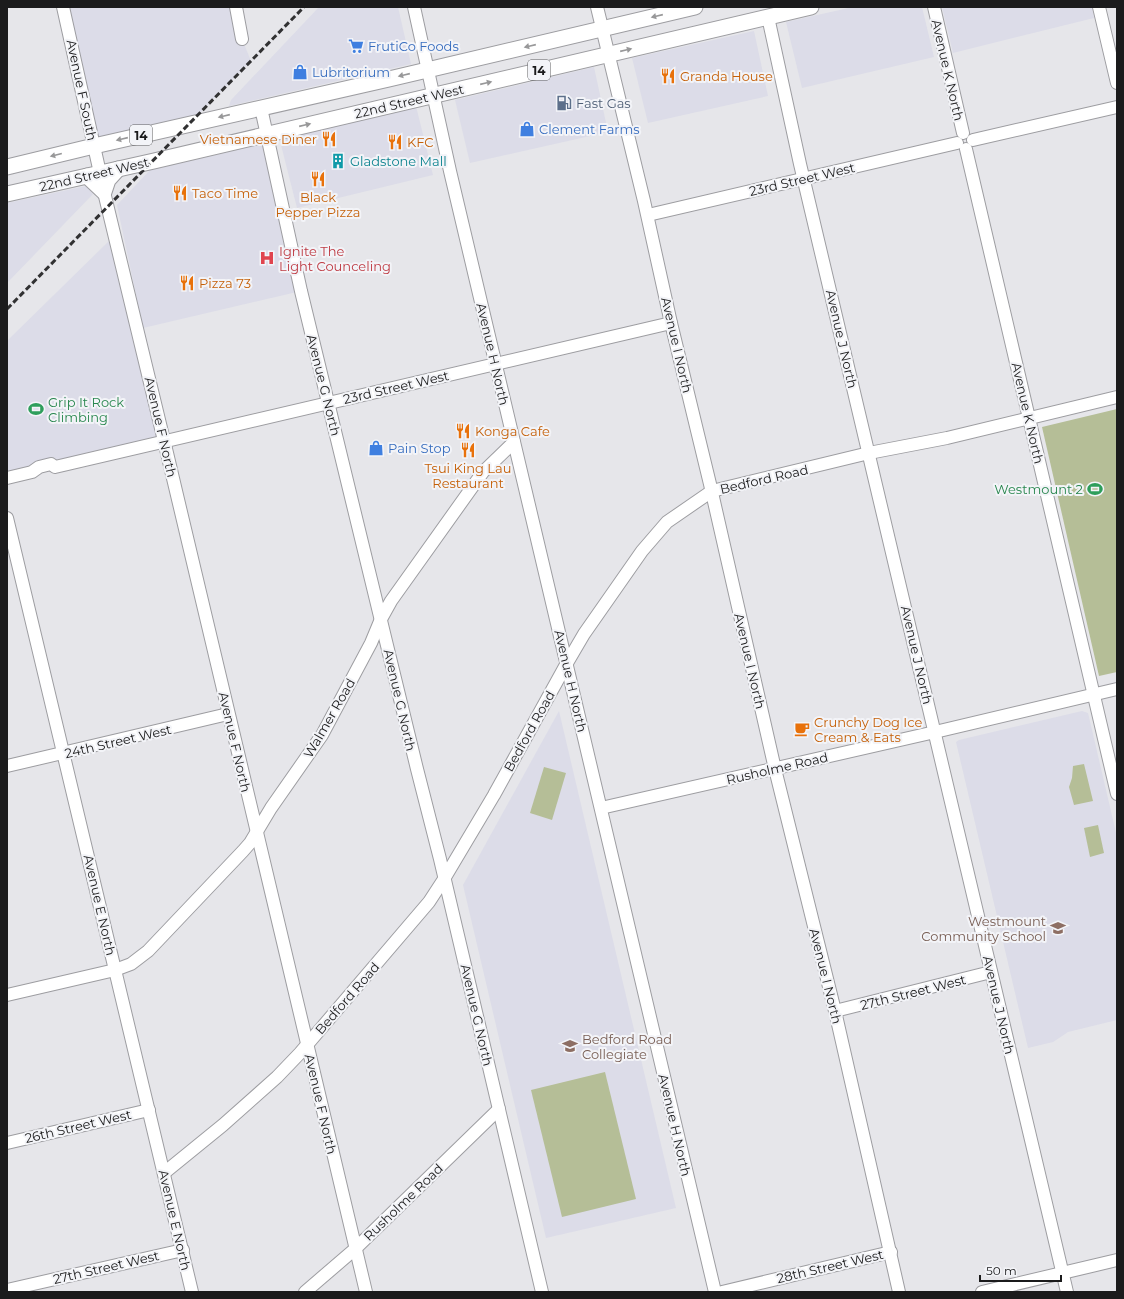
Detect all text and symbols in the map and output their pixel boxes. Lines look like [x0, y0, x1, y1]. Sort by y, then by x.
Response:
one-way arrow [651, 13, 663, 19]
street label: Avenue K North [929, 18, 967, 122]
supermarket icon: FrutiCo Foods [347, 37, 365, 55]
street label: Avenue F South [63, 38, 101, 142]
place label: FrutiCo Foods [368, 38, 459, 54]
one-way arrow [524, 43, 536, 49]
one-way arrow [620, 46, 633, 52]
road number: 14 [528, 60, 550, 80]
shop icon: Lubritorium [291, 63, 309, 81]
place label: Lubritorium [312, 64, 390, 80]
restaurant icon: Granda House [659, 67, 677, 85]
place label: Granda House [680, 68, 773, 84]
one-way arrow [397, 73, 410, 79]
one-way arrow [480, 79, 492, 85]
street label: 22nd Street West [353, 81, 465, 121]
fuel station icon: Fast Gas [555, 94, 573, 112]
place label: Fast Gas [576, 95, 631, 111]
one-way arrow [218, 114, 231, 120]
shop icon: Clement Farms [518, 120, 536, 138]
one-way arrow [299, 121, 311, 127]
place label: Clement Farms [539, 121, 640, 137]
road number: 14 [130, 125, 152, 145]
restaurant icon: Vietnamese Diner [320, 130, 338, 148]
place label: Vietnamese Diner [200, 131, 317, 147]
restaurant icon: KFC [386, 133, 404, 151]
place label: KFC [407, 134, 434, 150]
one-way arrow [116, 137, 128, 143]
one-way arrow [50, 152, 62, 158]
building icon: Gladstone Mall [329, 152, 347, 170]
place label: Gladstone Mall [350, 153, 447, 169]
street label: 22nd Street West [38, 154, 150, 194]
street label: 23rd Street West [748, 159, 856, 199]
restaurant icon: Black Pepper Pizza [309, 170, 327, 188]
restaurant icon: Taco Time [171, 184, 189, 202]
place label: Taco Time [192, 185, 258, 201]
place label: Black Pepper Pizza [276, 189, 360, 220]
place label: Ignite The Light Counceling [279, 243, 391, 274]
hospital icon: Ignite The Light Counceling [258, 249, 276, 267]
restaurant icon: Pizza 73 [178, 274, 196, 292]
place label: Pizza 73 [199, 275, 251, 291]
street label: Avenue J North [823, 288, 861, 390]
street label: Avenue I North [658, 295, 696, 395]
street label: Avenue H North [473, 301, 513, 407]
street label: Avenue G North [304, 333, 344, 437]
street label: Avenue K North [1009, 361, 1047, 465]
street label: 23rd Street West [342, 367, 450, 407]
street label: Avenue F North [142, 375, 180, 479]
place label: Grip It Rock Climbing [48, 394, 124, 425]
sports icon: Grip It Rock Climbing [27, 400, 45, 418]
restaurant icon: Konga Cafe [454, 422, 472, 440]
place label: Konga Cafe [475, 423, 550, 439]
shop icon: Pain Stop [367, 439, 385, 457]
place label: Pain Stop [388, 440, 451, 456]
restaurant icon: Tsui King Lau Restaurant [459, 441, 477, 459]
place label: Tsui King Lau Restaurant [425, 460, 511, 491]
street label: Bedford Road [718, 461, 810, 497]
sports icon: Westmount 2 [1086, 480, 1104, 498]
place label: Westmount 2 [994, 481, 1083, 497]
street label: Avenue J North [898, 604, 936, 706]
street label: Avenue I North [731, 611, 769, 711]
street label: Avenue H North [551, 628, 591, 734]
street label: Avenue G North [380, 647, 420, 753]
street label: Walmer Road [300, 675, 358, 761]
street label: Bedford Road [500, 688, 558, 774]
street label: Avenue F North [216, 690, 254, 794]
place label: Crunchy Dog Ice Cream & Eats [814, 714, 922, 745]
cafe icon: Crunchy Dog Ice Cream & Eats [793, 720, 811, 738]
street label: 24th Street West [63, 721, 173, 761]
street label: Rusholme Road [725, 749, 829, 787]
street label: Avenue E North [81, 853, 119, 957]
place label: Westmount Community School [921, 913, 1046, 944]
school or university icon: Westmount Community School [1049, 919, 1067, 937]
street label: Avenue I North [806, 927, 846, 1025]
street label: Avenue J North [980, 954, 1018, 1056]
street label: Bedford Road [311, 959, 383, 1037]
street label: Avenue G North [457, 962, 497, 1068]
street label: 27th Street West [859, 971, 967, 1013]
place label: Bedford Road Collegiate [582, 1031, 672, 1062]
school or university icon: Bedford Road Collegiate [561, 1037, 579, 1055]
street label: Avenue F North [302, 1052, 340, 1156]
street label: Avenue H North [655, 1072, 695, 1178]
street label: 26th Street West [23, 1106, 133, 1146]
street label: Rusholme Road [360, 1160, 446, 1244]
street label: Avenue E North [156, 1168, 194, 1272]
street label: 28th Street West [775, 1246, 885, 1286]
street label: 27th Street West [51, 1247, 161, 1287]
scale bar [980, 1257, 1061, 1283]
text: 50 m [986, 1263, 1017, 1278]

